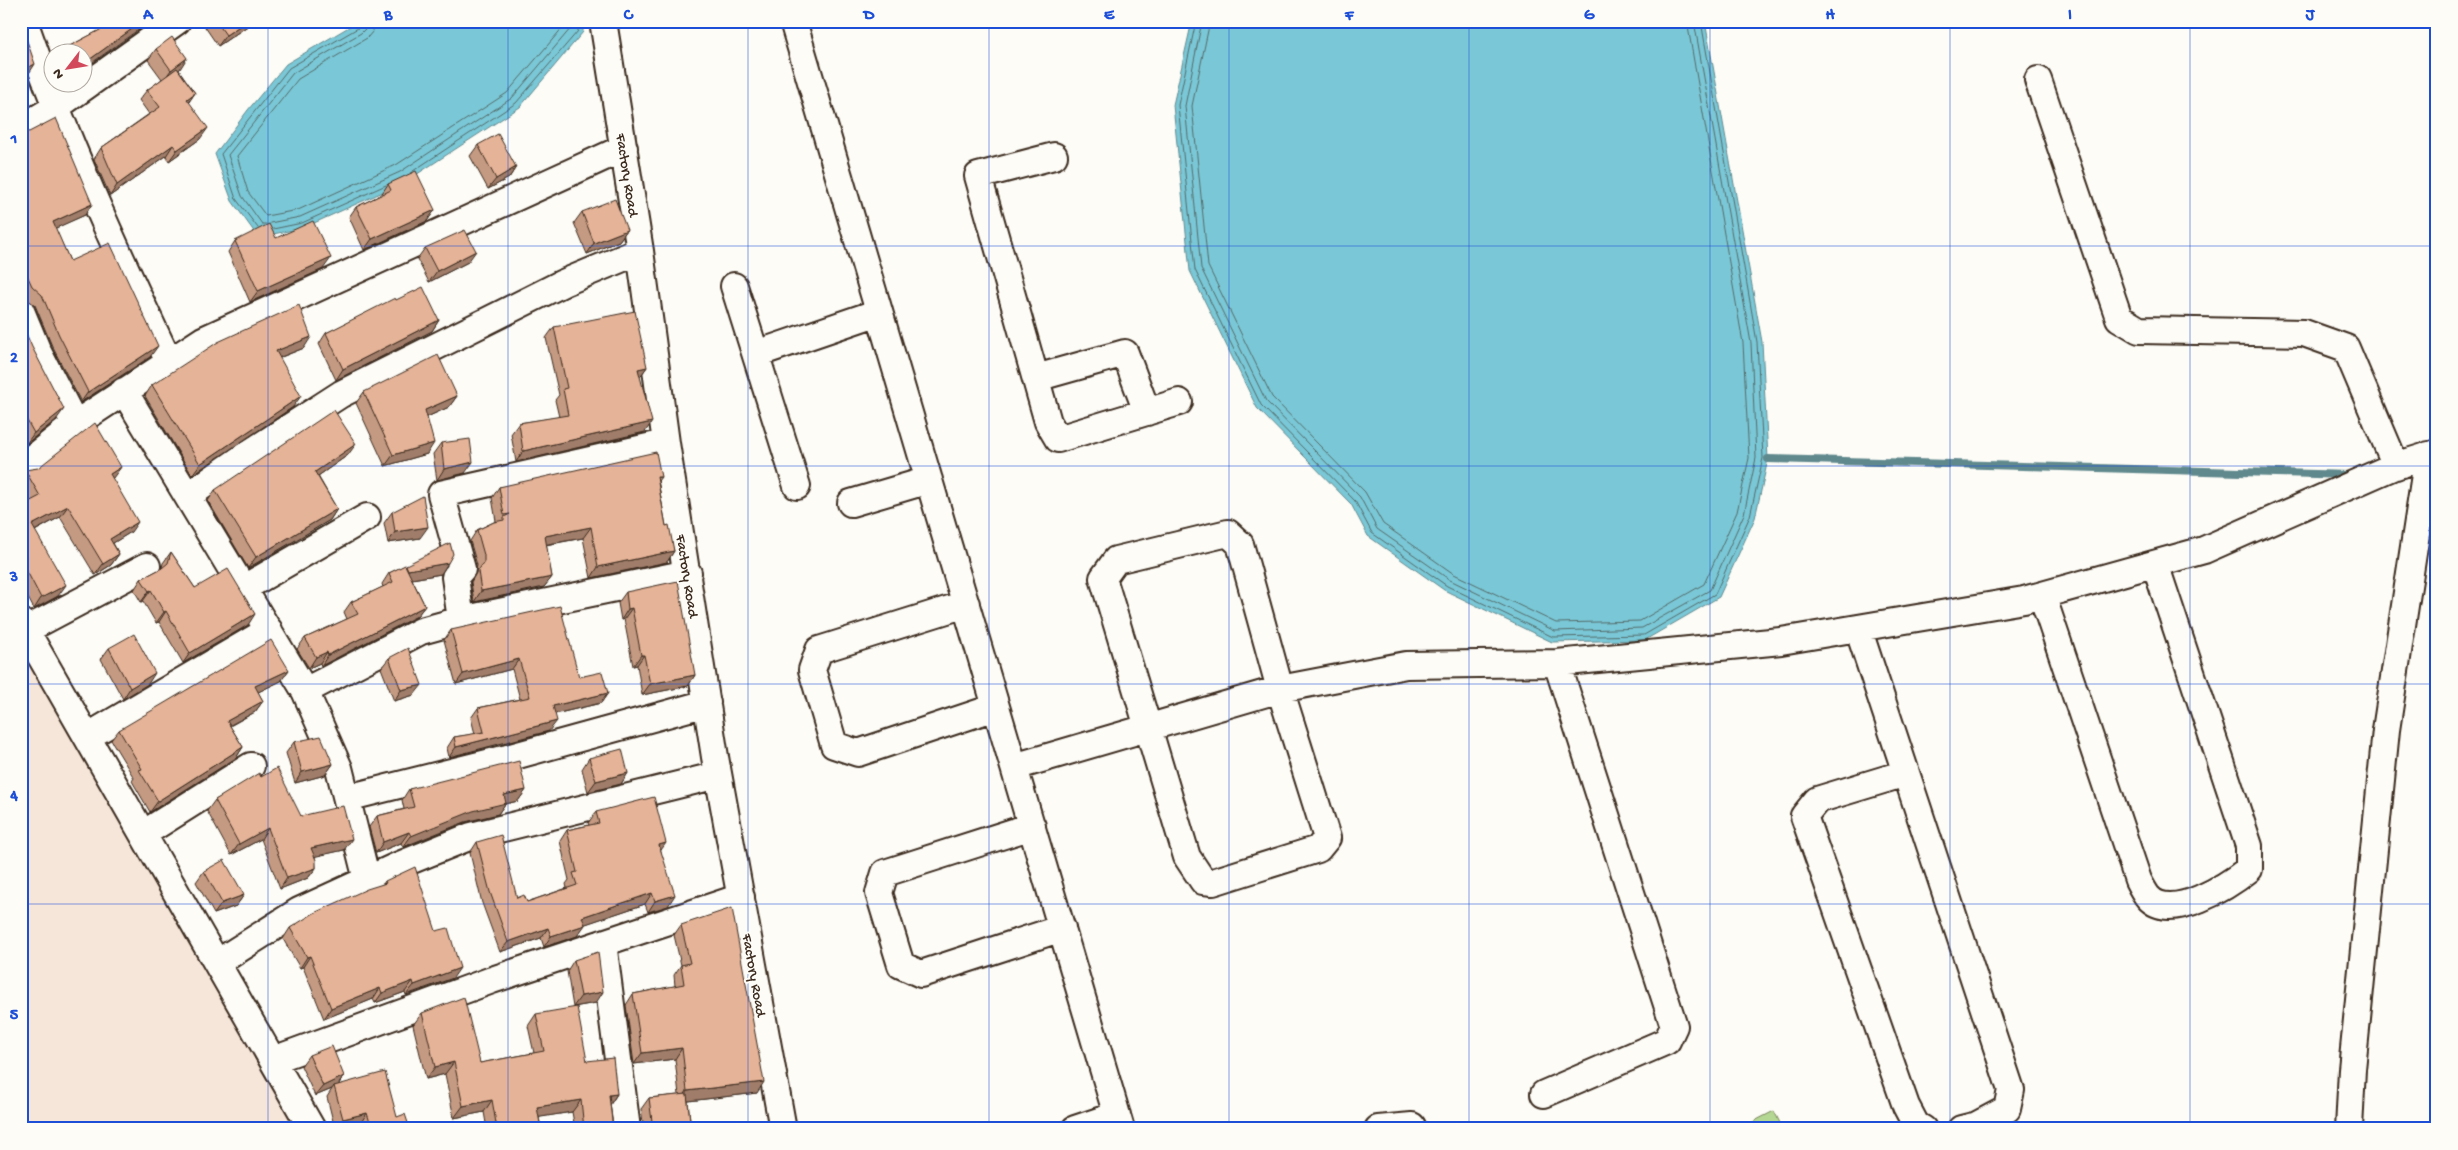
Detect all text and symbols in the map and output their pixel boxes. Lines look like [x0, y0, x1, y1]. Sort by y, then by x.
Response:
text: A [142, 7, 154, 26]
text: B [383, 7, 393, 26]
text: C [623, 7, 634, 26]
text: D [862, 7, 875, 26]
text: E [1104, 7, 1115, 26]
text: F [1344, 7, 1355, 26]
text: G [1584, 7, 1595, 26]
text: H [1825, 7, 1835, 26]
text: I [2068, 7, 2072, 26]
text: J [2305, 7, 2316, 26]
north arrow [42, 42, 92, 92]
text: N [49, 65, 69, 82]
text: 1 [10, 131, 17, 150]
street label: Factory Road [610, 131, 642, 219]
text: 2 [10, 350, 18, 369]
street label: Factory Road [670, 532, 702, 620]
text: 3 [9, 569, 18, 588]
text: 4 [9, 788, 18, 807]
street label: Factory Road [737, 931, 769, 1019]
text: 5 [10, 1007, 19, 1026]

